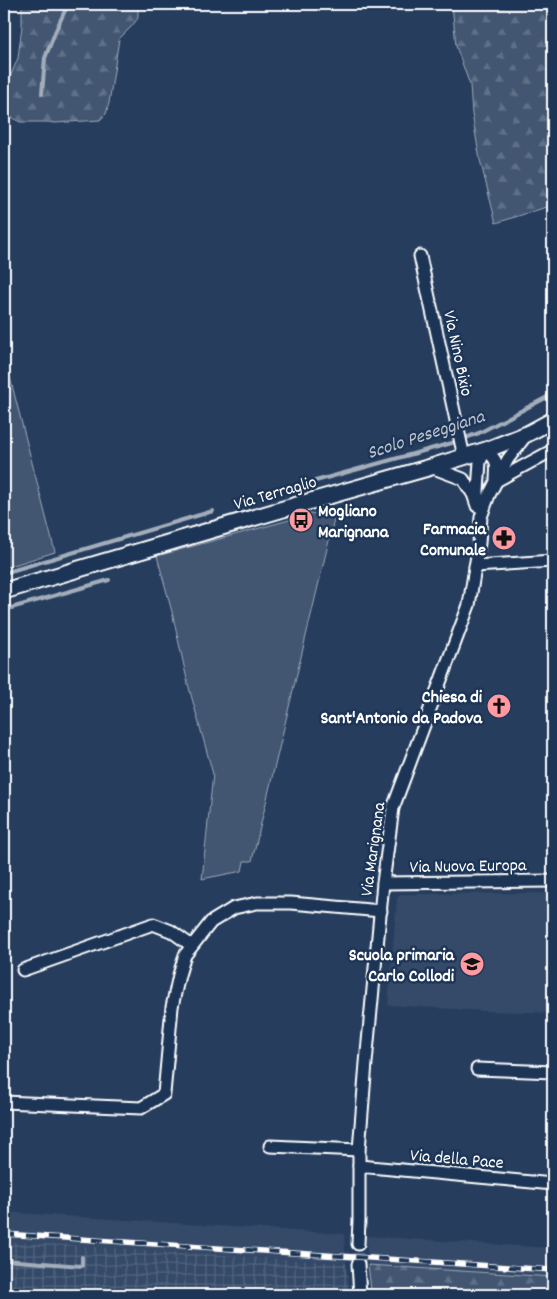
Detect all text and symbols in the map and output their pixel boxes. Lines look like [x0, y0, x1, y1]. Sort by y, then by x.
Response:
street label: Via Nino Bixio [435, 308, 478, 399]
water label: Scolo Peseggiana [364, 404, 489, 468]
street label: Via Terraglio [231, 471, 320, 518]
place label: Mogliano Marignana [318, 500, 389, 546]
bus stop icon: Mogliano Marignana [288, 507, 314, 533]
place label: Farmacia Comunale [420, 518, 487, 564]
pharmacy icon: Farmacia Comunale [491, 525, 517, 551]
place label: Chiesa di Sant'Antonio da Padova [321, 686, 483, 732]
church icon: Chiesa di Sant'Antonio da Padova [486, 693, 512, 719]
street label: Via Marignana [355, 800, 394, 898]
street label: Via Nuova Europa [410, 854, 527, 881]
place label: Scuola primaria Carlo Collodi [349, 944, 455, 990]
school or university icon: Scuola primaria Carlo Collodi [459, 951, 485, 977]
street label: Via della Pace [409, 1144, 505, 1177]

